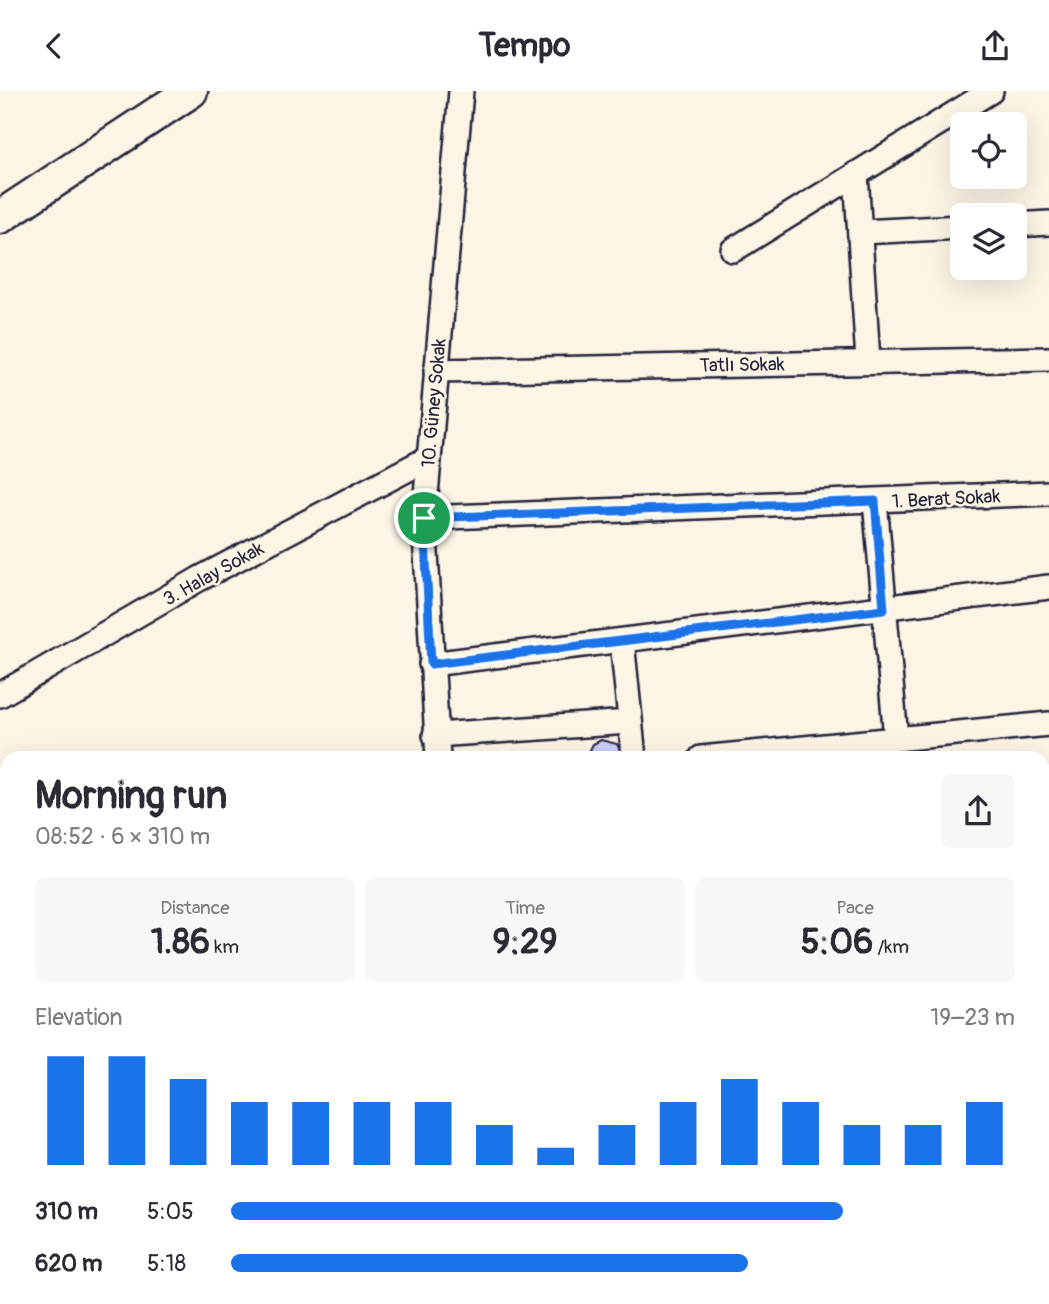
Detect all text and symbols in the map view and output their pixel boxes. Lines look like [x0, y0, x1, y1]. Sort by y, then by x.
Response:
text: Tempo [478, 26, 571, 66]
icon: back [35, 27, 73, 65]
icon: share [976, 27, 1014, 65]
map controls [950, 112, 1027, 280]
button: locate [950, 112, 1027, 189]
button: layers [950, 203, 1027, 280]
street label: 10. Güney Sokak [416, 337, 452, 469]
street label: Tatlı Sokak [699, 352, 785, 378]
street label: 1. Berat Sokak [891, 484, 1001, 514]
pin [394, 488, 454, 548]
icon: arrive [405, 499, 443, 537]
street label: 3. Halay Sokak [159, 536, 268, 611]
text: Morning run [35, 772, 227, 820]
button: share [941, 774, 1015, 848]
text: 08:52 · 6 × 310 m [35, 822, 210, 851]
text: Distance [160, 896, 230, 920]
text: Time [505, 896, 545, 920]
text: Pace [836, 896, 874, 920]
text: 1.86 [151, 920, 210, 964]
text: 9:29 [493, 920, 557, 964]
text: 5:06 [801, 920, 873, 964]
text: km [210, 935, 239, 959]
text: /km [873, 935, 909, 959]
text: Elevation [35, 1003, 123, 1032]
text: 19–23 m [930, 1003, 1015, 1032]
text: 310 m [35, 1197, 98, 1226]
text: 5:05 [147, 1197, 194, 1226]
text: 620 m [35, 1249, 102, 1278]
text: 5:18 [147, 1249, 186, 1278]

